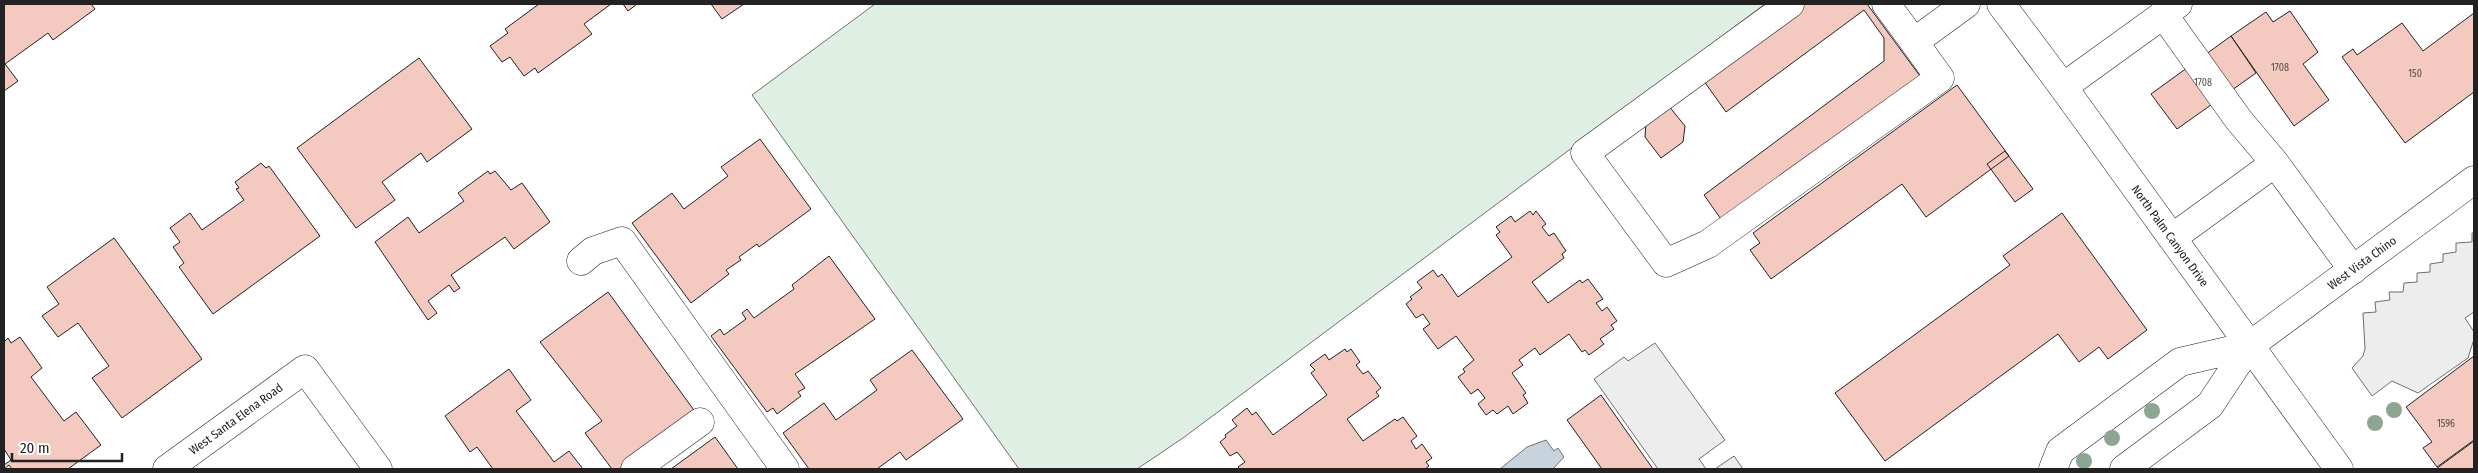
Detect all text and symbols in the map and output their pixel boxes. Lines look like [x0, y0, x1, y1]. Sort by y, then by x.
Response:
house number: 1708 [2271, 62, 2289, 74]
house number: 150 [2408, 68, 2422, 80]
house number: 1708 [2194, 77, 2212, 89]
street label: North Palm Canyon Drive [2129, 183, 2211, 289]
street label: West Vista Chino [2325, 233, 2399, 293]
street label: West Santa Elena Road [187, 380, 285, 458]
house number: 1596 [2437, 418, 2455, 430]
scale bar [12, 430, 122, 462]
text: 20 m [20, 439, 50, 457]

